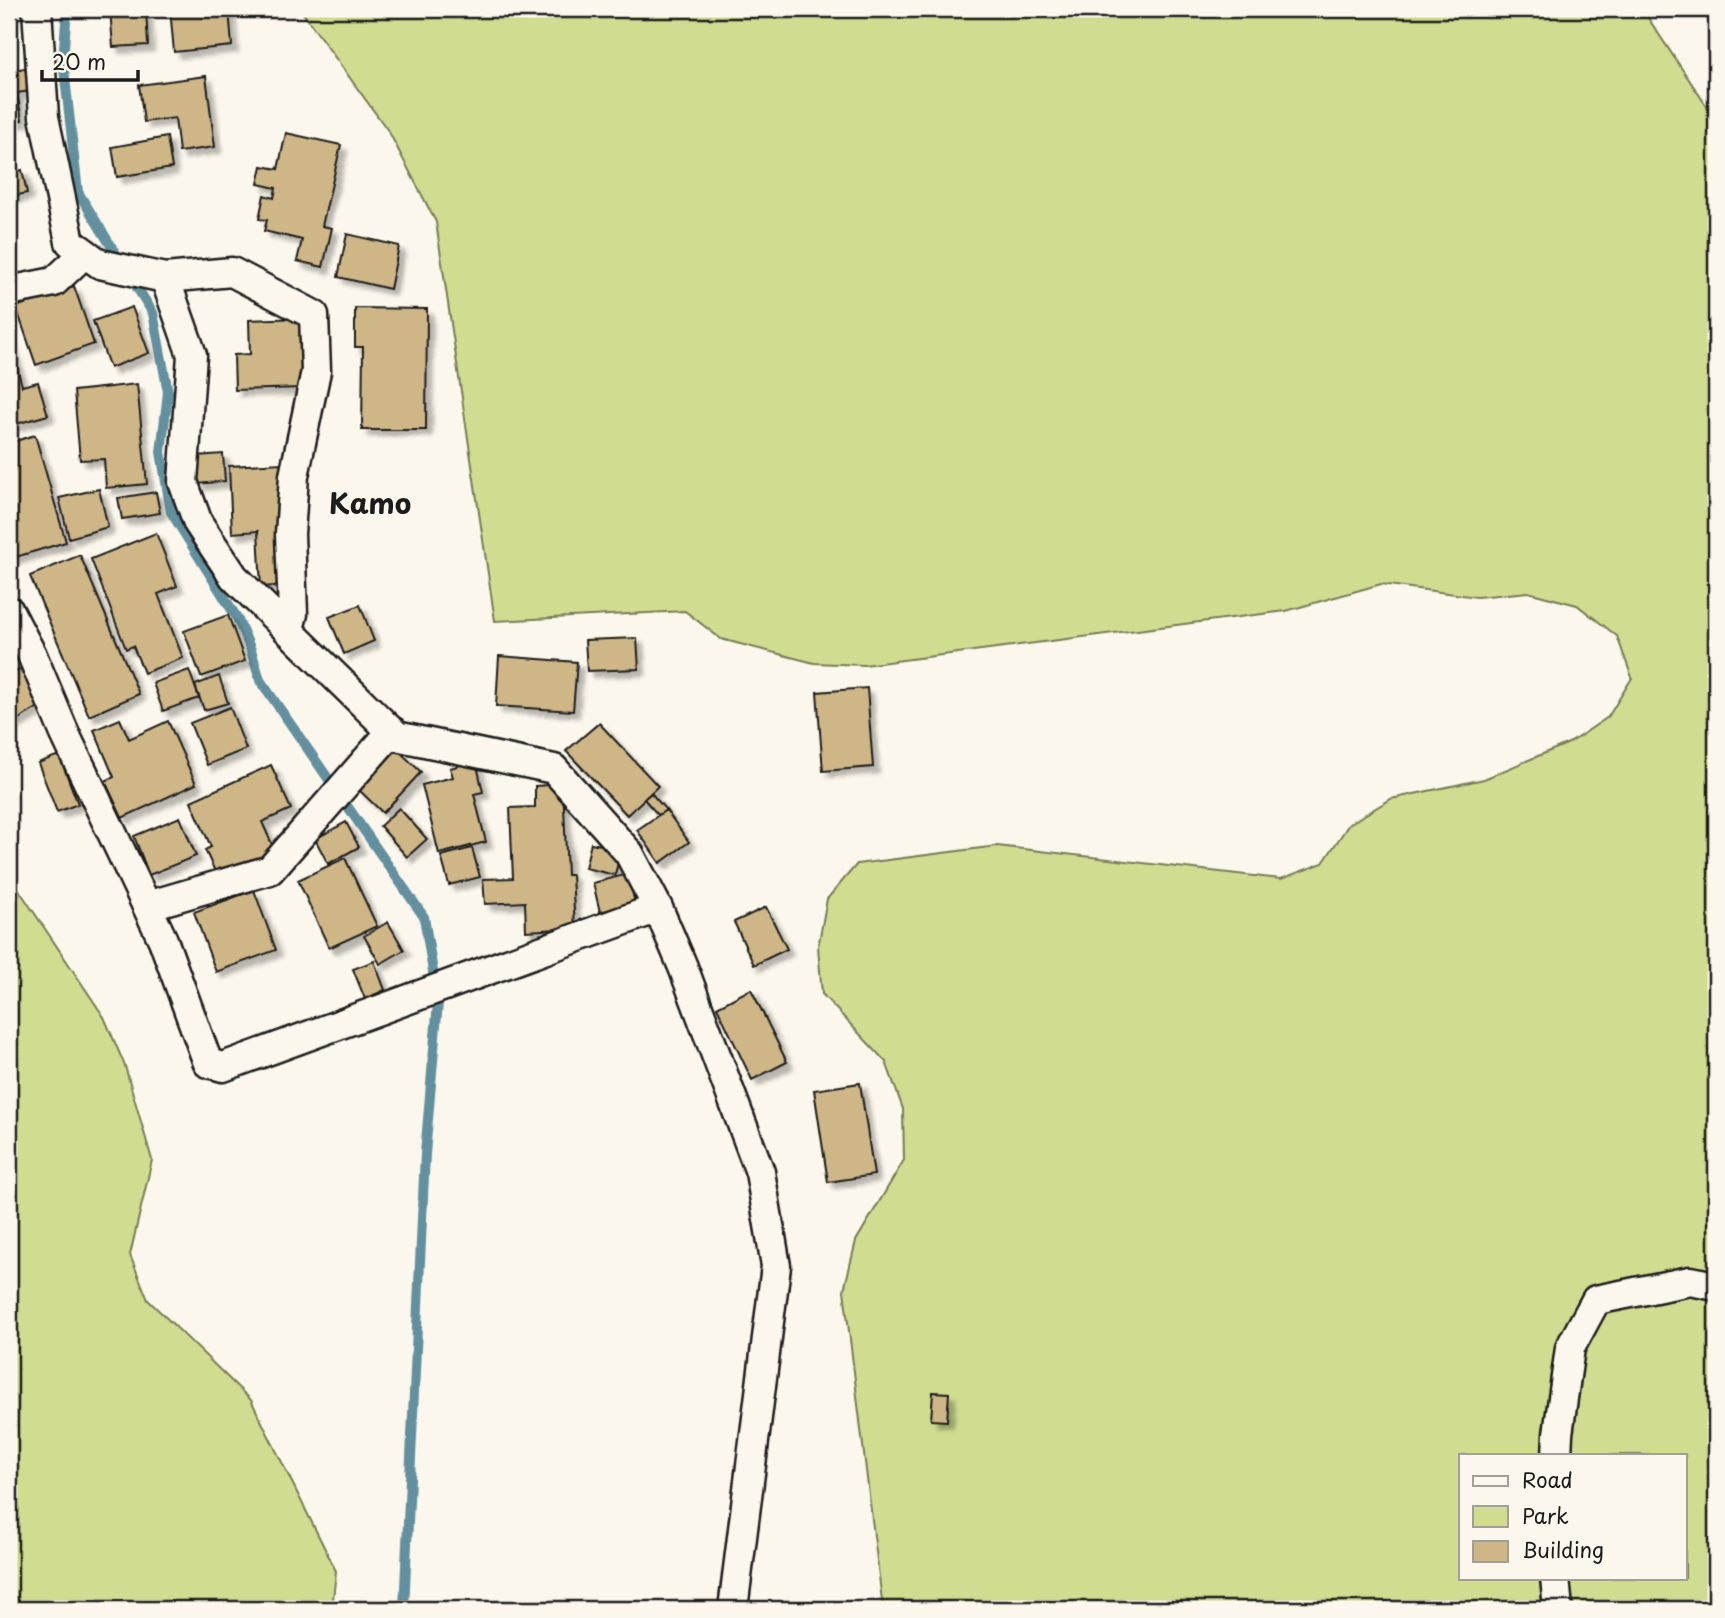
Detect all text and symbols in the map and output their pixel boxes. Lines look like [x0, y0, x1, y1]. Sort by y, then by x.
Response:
scale bar [42, 38, 138, 82]
text: 20 m [52, 45, 106, 77]
district label: Kamo [329, 481, 411, 524]
legend [1459, 1454, 1686, 1580]
text: Road [1522, 1463, 1573, 1495]
text: Park [1522, 1499, 1569, 1531]
text: Building [1522, 1533, 1604, 1565]

